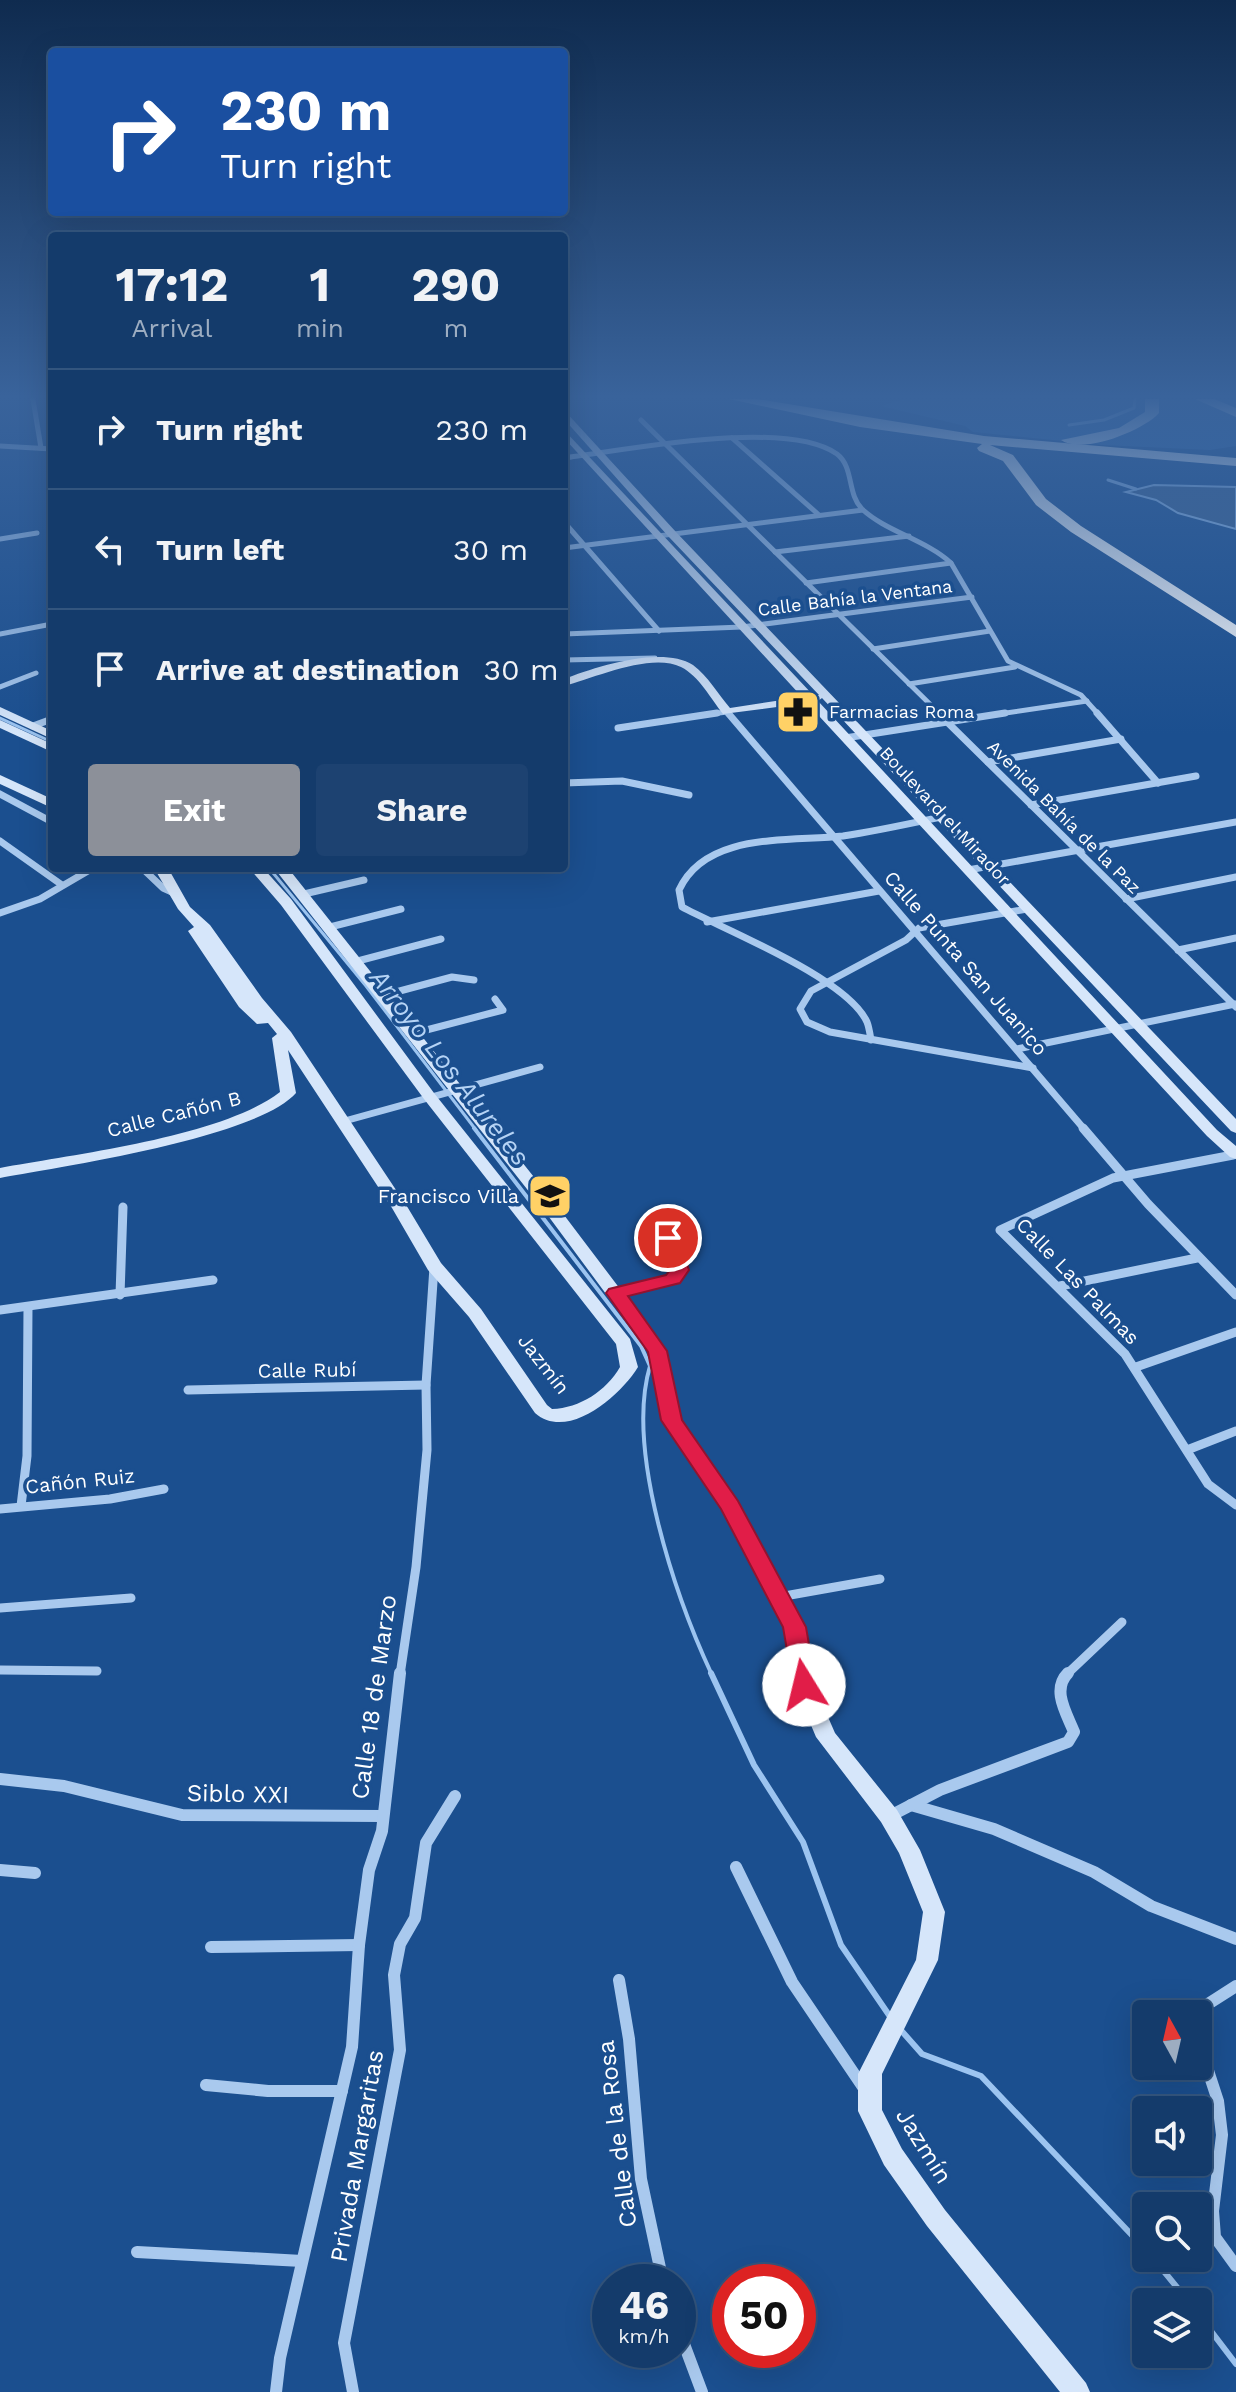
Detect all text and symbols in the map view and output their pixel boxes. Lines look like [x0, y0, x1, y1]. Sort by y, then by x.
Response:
text: 230 m [220, 78, 391, 144]
icon: right [88, 80, 192, 184]
text: Turn right [220, 145, 391, 187]
text: 17:12 [116, 256, 228, 313]
text: 1 [309, 256, 330, 313]
text: 290 [411, 256, 500, 313]
text: Arrival [131, 313, 213, 343]
text: min [296, 313, 344, 343]
text: m [443, 313, 468, 343]
icon: right [88, 407, 132, 451]
text: Turn right [156, 412, 302, 447]
text: 230 m [436, 412, 528, 447]
icon: left [88, 527, 132, 571]
text: Turn left [156, 532, 284, 567]
text: 30 m [453, 532, 528, 567]
street label: Calle Bahía la Ventana [756, 575, 953, 620]
icon: arrive [88, 647, 132, 691]
text: Arrive at destination [156, 652, 460, 687]
text: 30 m [484, 652, 559, 687]
pharmacy icon: Farmacias Roma [774, 688, 822, 736]
place label: Farmacias Roma [829, 701, 974, 722]
street label: Avenida Bahía de la Paz [983, 736, 1145, 898]
street label: Boulevard el Mirador [876, 742, 1015, 889]
button: Exit [88, 764, 300, 856]
button: Share [316, 764, 528, 856]
street label: Calle Punta San Juanico [879, 866, 1053, 1060]
water label: Arroyo Los Alureles [363, 962, 536, 1171]
street label: Calle Cañón B [104, 1086, 244, 1142]
school or university icon: Francisco Villa [526, 1172, 574, 1220]
place label: Francisco Villa [378, 1184, 519, 1208]
pin [634, 1204, 702, 1272]
street label: Calle Las Palmas [1011, 1213, 1145, 1349]
icon: arrive [646, 1216, 690, 1260]
street label: Jazmín [513, 1329, 575, 1399]
street label: Calle Rubí [257, 1357, 357, 1383]
street label: Cañón Ruiz [24, 1463, 136, 1499]
street label: Calle 18 de Marzo [346, 1593, 402, 1801]
position arrow [762, 1643, 846, 1727]
street label: Siblo XXI [187, 1779, 289, 1809]
north arrow [1132, 2000, 1212, 2080]
map controls [1132, 2000, 1212, 2368]
street label: Calle de la Rosa [592, 2039, 642, 2229]
street label: Privada Margaritas [325, 2048, 389, 2264]
button: sound [1132, 2096, 1212, 2176]
street label: Jazmín [890, 2103, 958, 2189]
button: search [1132, 2192, 1212, 2272]
speed limit sign: 50 [712, 2264, 816, 2368]
text: 46 [619, 2282, 669, 2329]
button: layers [1132, 2288, 1212, 2368]
text: km/h [618, 2324, 670, 2348]

